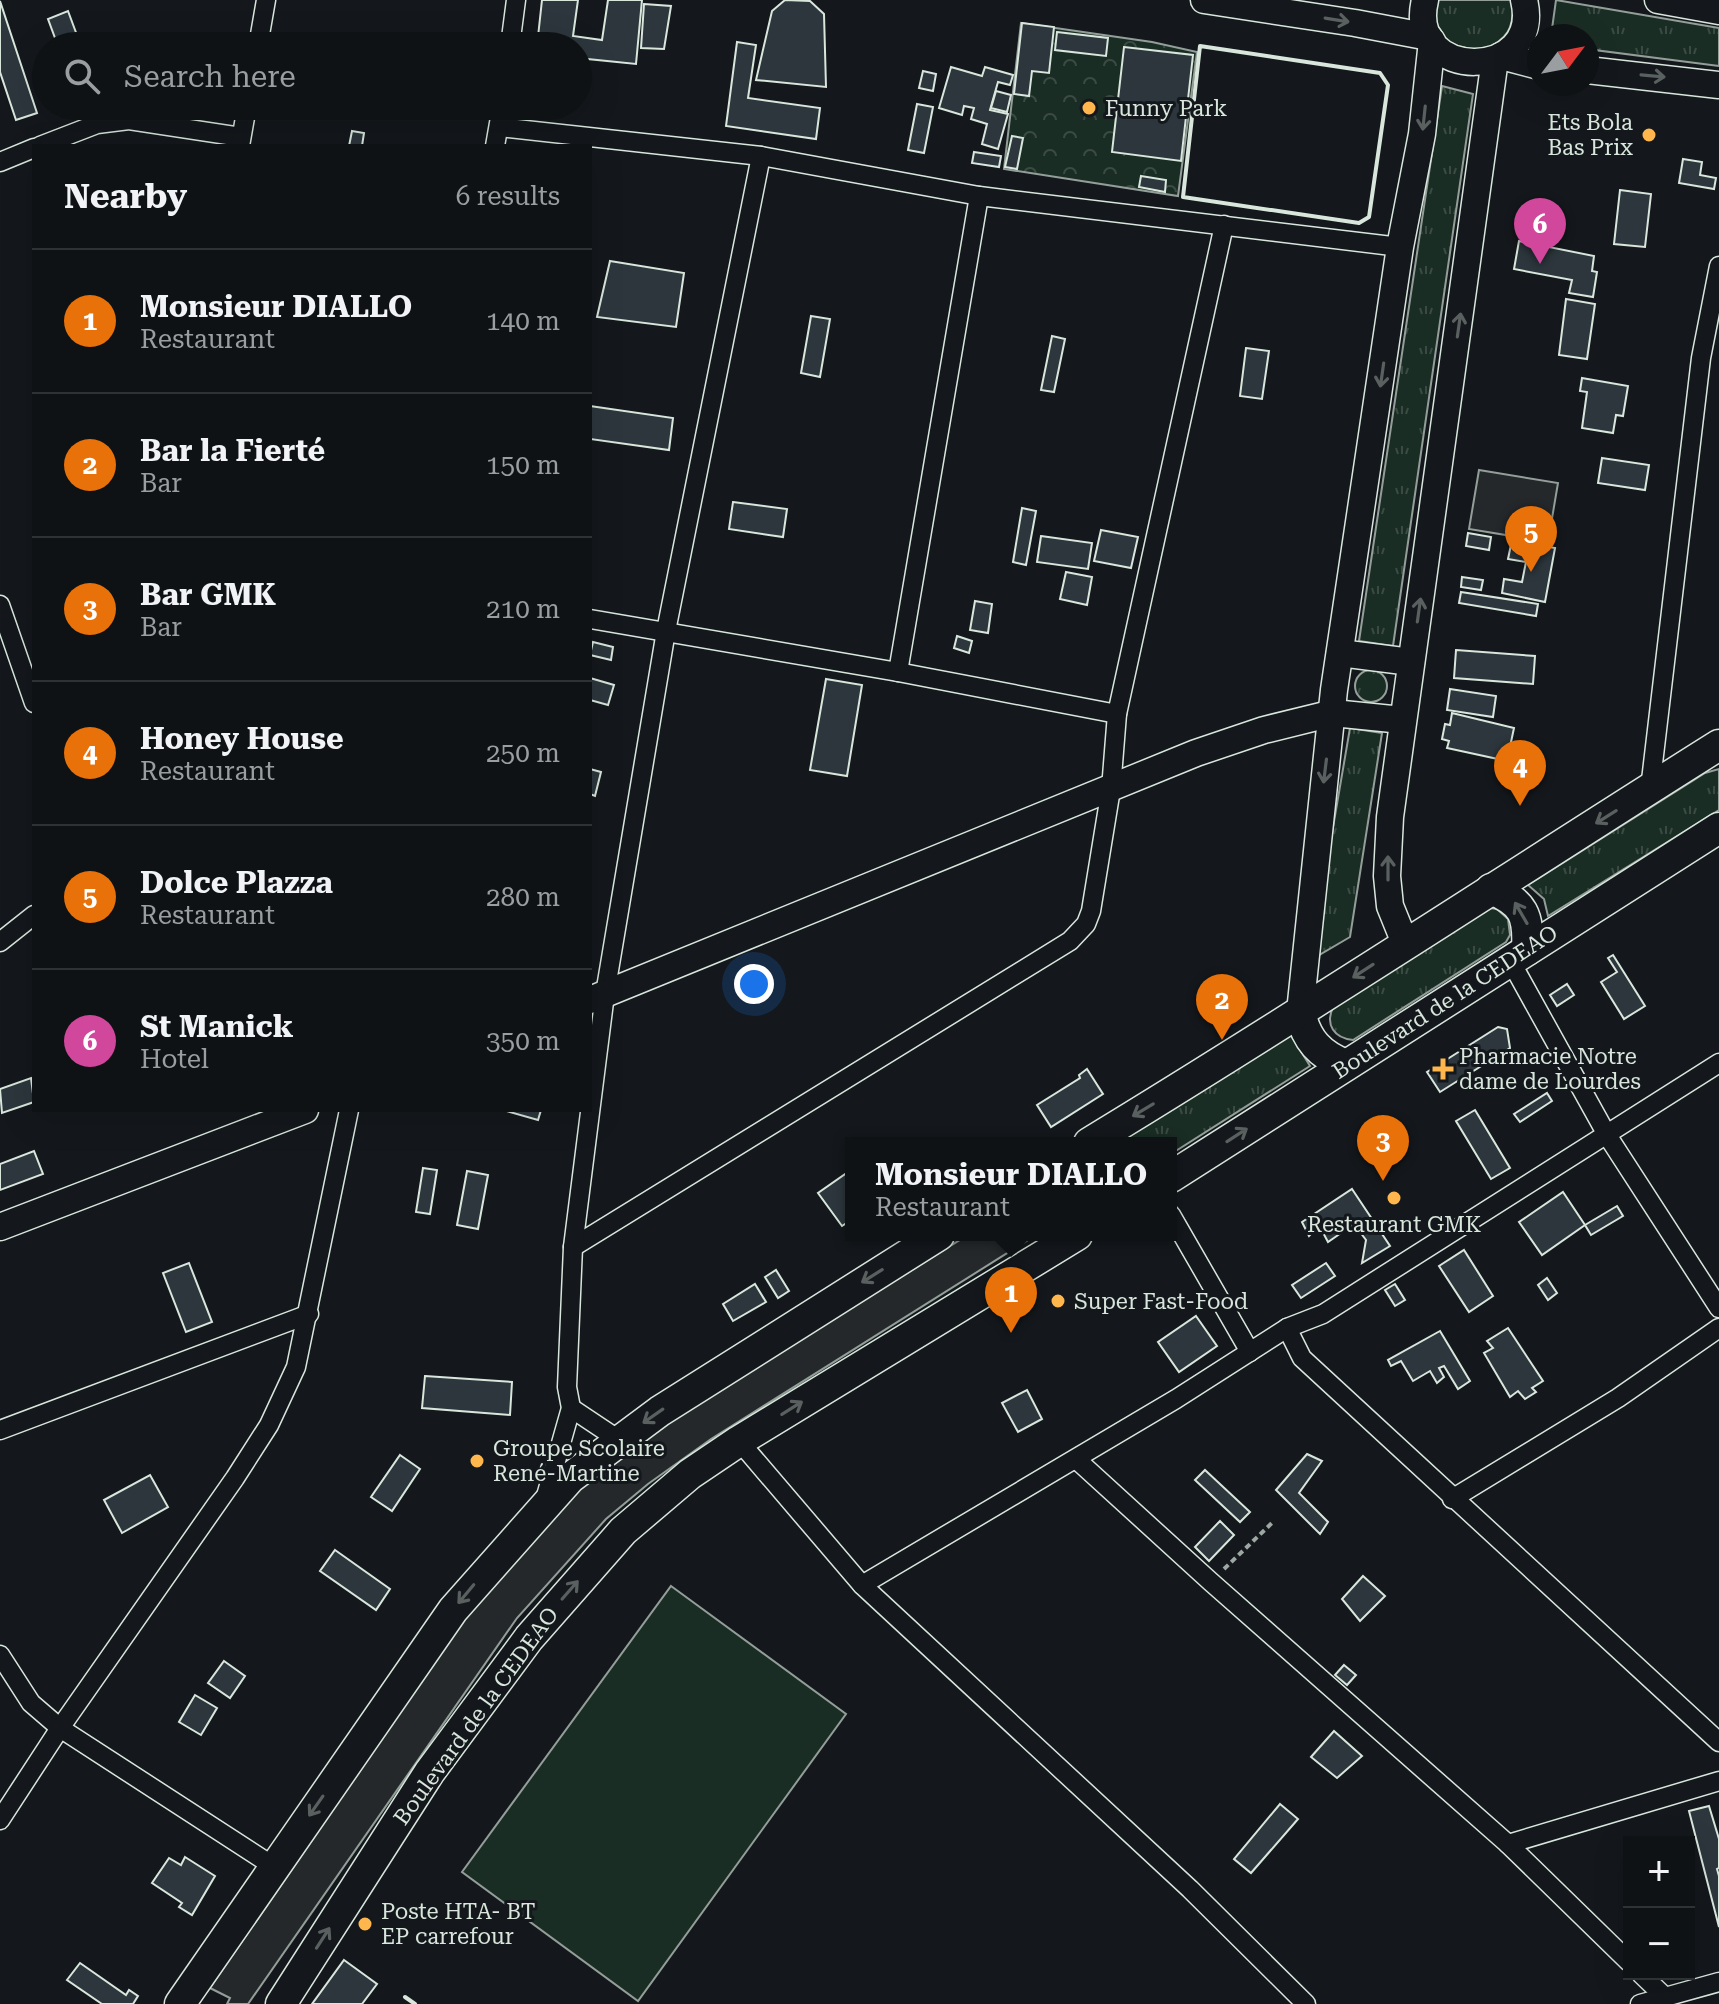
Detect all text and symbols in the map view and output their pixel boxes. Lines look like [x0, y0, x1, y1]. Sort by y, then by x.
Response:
one-way arrow [1323, 13, 1349, 28]
north arrow [1527, 24, 1599, 96]
search box [32, 32, 592, 120]
icon: search [60, 54, 104, 98]
text: Search here [124, 59, 296, 94]
one-way arrow [1639, 69, 1666, 84]
place label: Funny Park [1105, 96, 1227, 121]
marker: Funny Park [1080, 99, 1098, 117]
one-way arrow [1416, 104, 1431, 131]
place label: Ets Bola Bas Prix [1547, 110, 1633, 160]
marker: Ets Bola Bas Prix [1640, 126, 1658, 144]
text: Nearby [64, 176, 187, 216]
text: 6 results [456, 181, 560, 211]
pin: 6 [1514, 198, 1566, 264]
text: Monsieur DIALLO [140, 289, 412, 324]
text: 1 [83, 306, 97, 336]
text: 140 m [486, 306, 560, 336]
one-way arrow [1452, 313, 1467, 338]
text: Restaurant [140, 324, 275, 354]
one-way arrow [1374, 362, 1389, 387]
text: Bar la Fierté [140, 433, 325, 468]
text: 2 [83, 450, 97, 480]
text: 150 m [486, 450, 560, 480]
text: Bar [140, 468, 182, 498]
pin: 5 [1505, 506, 1557, 572]
text: Bar GMK [140, 577, 276, 612]
text: 3 [83, 594, 97, 624]
text: 210 m [486, 594, 560, 624]
one-way arrow [1412, 598, 1427, 623]
text: Bar [140, 612, 182, 642]
text: Honey House [140, 721, 344, 756]
text: 4 [83, 738, 97, 768]
text: 250 m [486, 738, 560, 768]
pin: 4 [1494, 740, 1546, 806]
text: Restaurant [140, 756, 275, 786]
one-way arrow [1318, 757, 1333, 784]
one-way arrow [1595, 809, 1618, 825]
one-way arrow [1380, 855, 1396, 882]
text: Dolce Plazza [140, 865, 333, 900]
text: 5 [83, 882, 97, 912]
text: 280 m [486, 882, 560, 912]
text: Restaurant [140, 900, 275, 930]
one-way arrow [1512, 902, 1528, 925]
street label: Boulevard de la CEDEAO [1328, 920, 1562, 1084]
one-way arrow [1352, 963, 1374, 979]
your location [734, 964, 774, 1004]
pin: 2 [1196, 974, 1248, 1040]
text: St Manick [140, 1009, 293, 1044]
text: 6 [83, 1026, 97, 1056]
text: 350 m [486, 1026, 560, 1056]
text: Hotel [140, 1044, 209, 1074]
place label: Pharmacie Notre dame de Lourdes [1459, 1044, 1641, 1094]
marker: Pharmacie Notre dame de Lourdes [1434, 1060, 1452, 1078]
one-way arrow [1132, 1103, 1155, 1119]
pin: 3 [1357, 1115, 1409, 1181]
one-way arrow [1225, 1126, 1247, 1143]
popup [845, 1137, 1177, 1241]
text: Monsieur DIALLO [875, 1157, 1147, 1192]
marker: Restaurant GMK [1385, 1189, 1403, 1207]
text: Restaurant [875, 1192, 1010, 1222]
place label: Restaurant GMK [1307, 1212, 1481, 1237]
pin: 1 [985, 1267, 1037, 1333]
one-way arrow [862, 1268, 884, 1285]
place label: Super Fast-Food [1074, 1289, 1248, 1314]
marker: Super Fast-Food [1049, 1292, 1067, 1310]
one-way arrow [780, 1400, 803, 1416]
one-way arrow [643, 1408, 665, 1424]
place label: Groupe Scolaire René-Martine [493, 1436, 665, 1486]
marker: Groupe Scolaire René-Martine [468, 1452, 486, 1470]
one-way arrow [561, 1580, 579, 1600]
one-way arrow [457, 1584, 475, 1604]
street label: Boulevard de la CEDEAO [389, 1602, 563, 1830]
one-way arrow [307, 1795, 324, 1817]
map controls [1623, 1836, 1695, 1980]
button: + [1623, 1836, 1695, 1908]
place label: Poste HTA- BT EP carrefour [381, 1899, 536, 1949]
button: − [1623, 1908, 1695, 1980]
marker: Poste HTA- BT EP carrefour [356, 1915, 374, 1933]
one-way arrow [316, 1927, 332, 1950]

